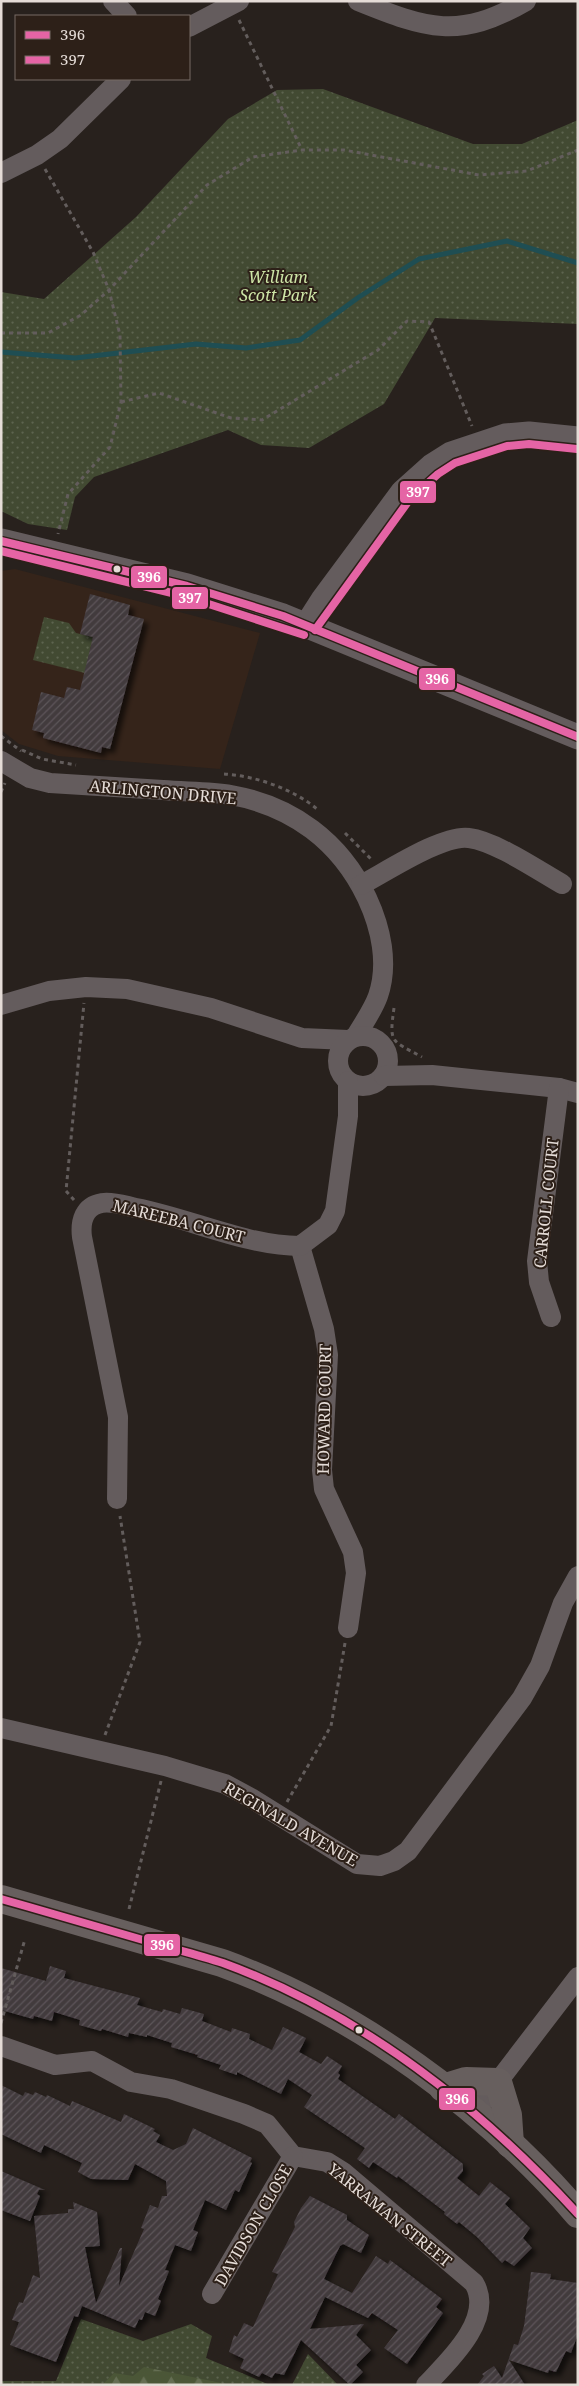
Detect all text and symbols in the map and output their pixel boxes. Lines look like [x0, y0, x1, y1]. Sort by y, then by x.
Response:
legend [15, 15, 190, 80]
text: 396 [60, 24, 85, 44]
text: 397 [60, 49, 85, 69]
park label: William Scott Park [239, 266, 318, 306]
line badge: 397 [399, 480, 437, 504]
text: 397 [406, 482, 430, 501]
unlabelled marker [112, 564, 122, 574]
line badge: 396 [130, 565, 168, 589]
text: 396 [137, 567, 161, 586]
line badge: 397 [171, 586, 209, 610]
text: 397 [178, 588, 202, 607]
line badge: 396 [418, 667, 456, 691]
text: 396 [425, 669, 449, 688]
street label: ARLINGTON DRIVE [89, 775, 237, 809]
street label: CARROLL COURT [528, 1137, 564, 1269]
street label: MAREEBA COURT [111, 1194, 248, 1248]
street label: HOWARD COURT [312, 1343, 336, 1474]
street label: REGINALD AVENUE [220, 1777, 362, 1871]
line badge: 396 [143, 1933, 181, 1957]
text: 396 [150, 1935, 174, 1954]
unlabelled marker [354, 2025, 364, 2035]
line badge: 396 [438, 2087, 476, 2111]
text: 396 [445, 2089, 469, 2108]
street label: YARRAMAN STREET [323, 2158, 457, 2272]
street label: DAVIDSON CLOSE [209, 2160, 297, 2290]

